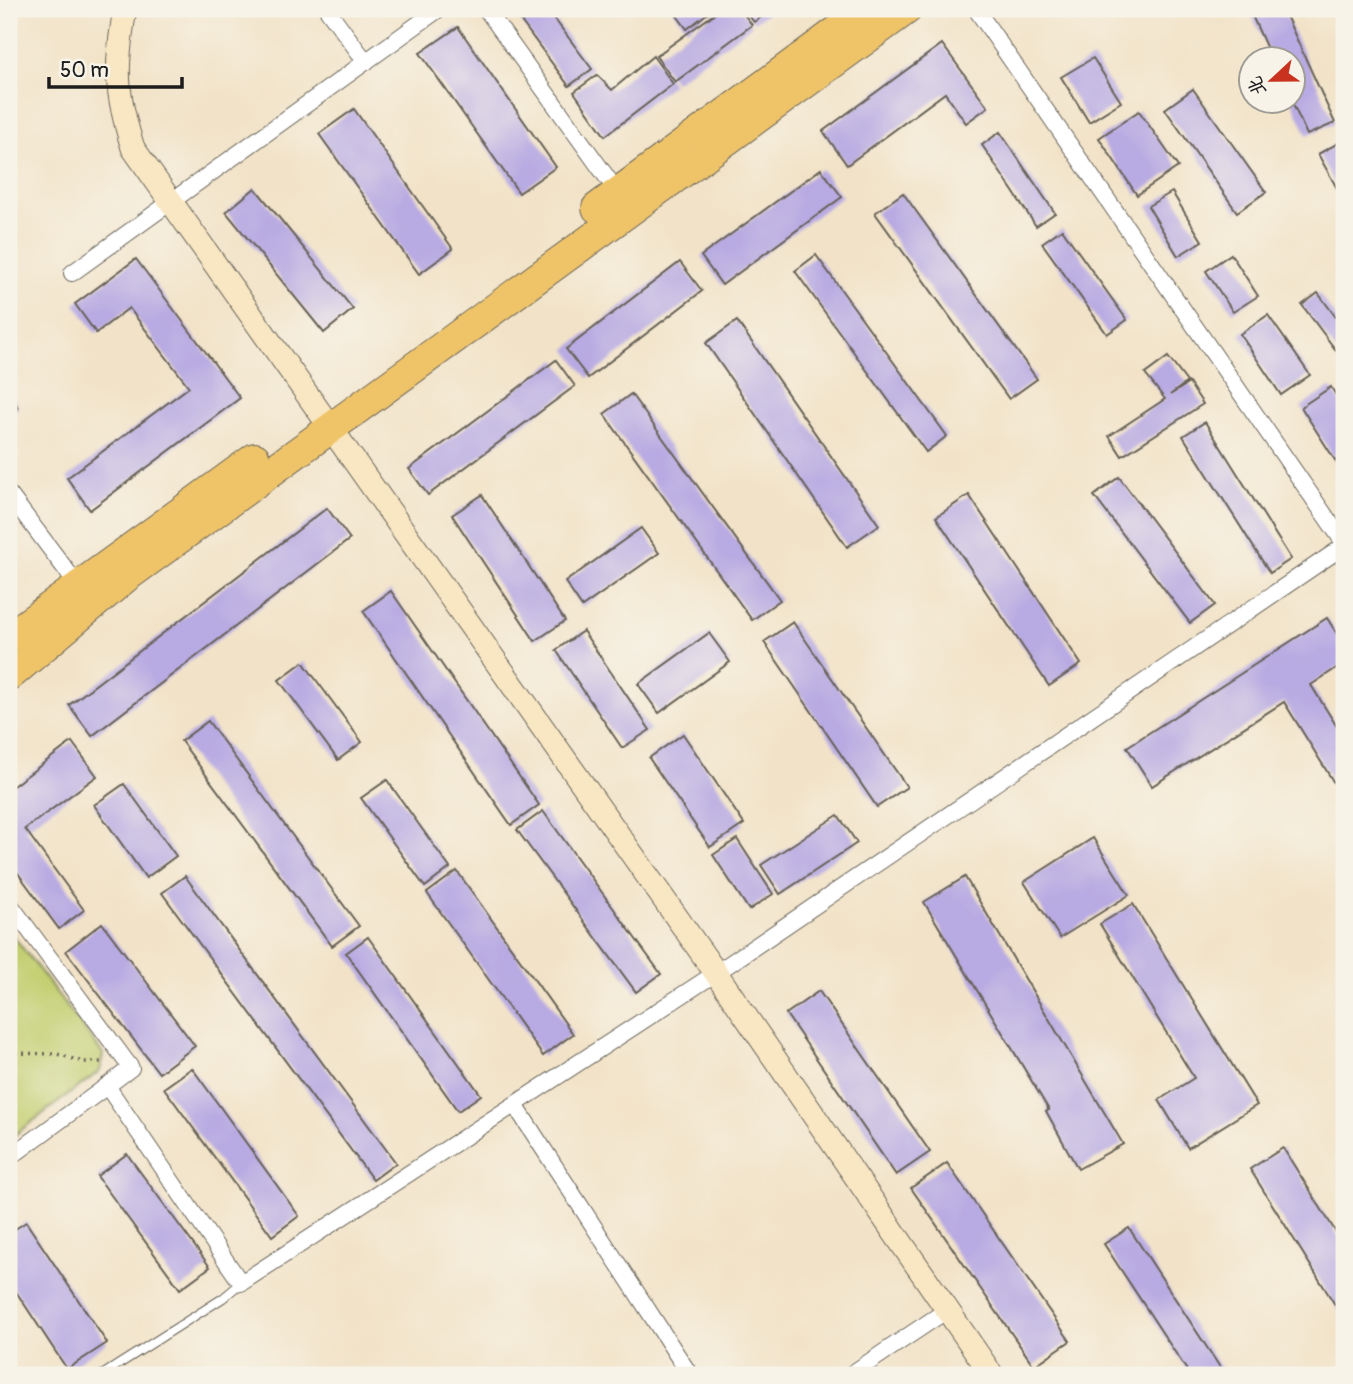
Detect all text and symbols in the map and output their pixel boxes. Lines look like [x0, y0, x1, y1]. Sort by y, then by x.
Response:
scale bar [49, 46, 182, 90]
north arrow [1238, 46, 1308, 116]
text: 50 m [60, 57, 109, 84]
text: 北 [1242, 73, 1272, 99]

